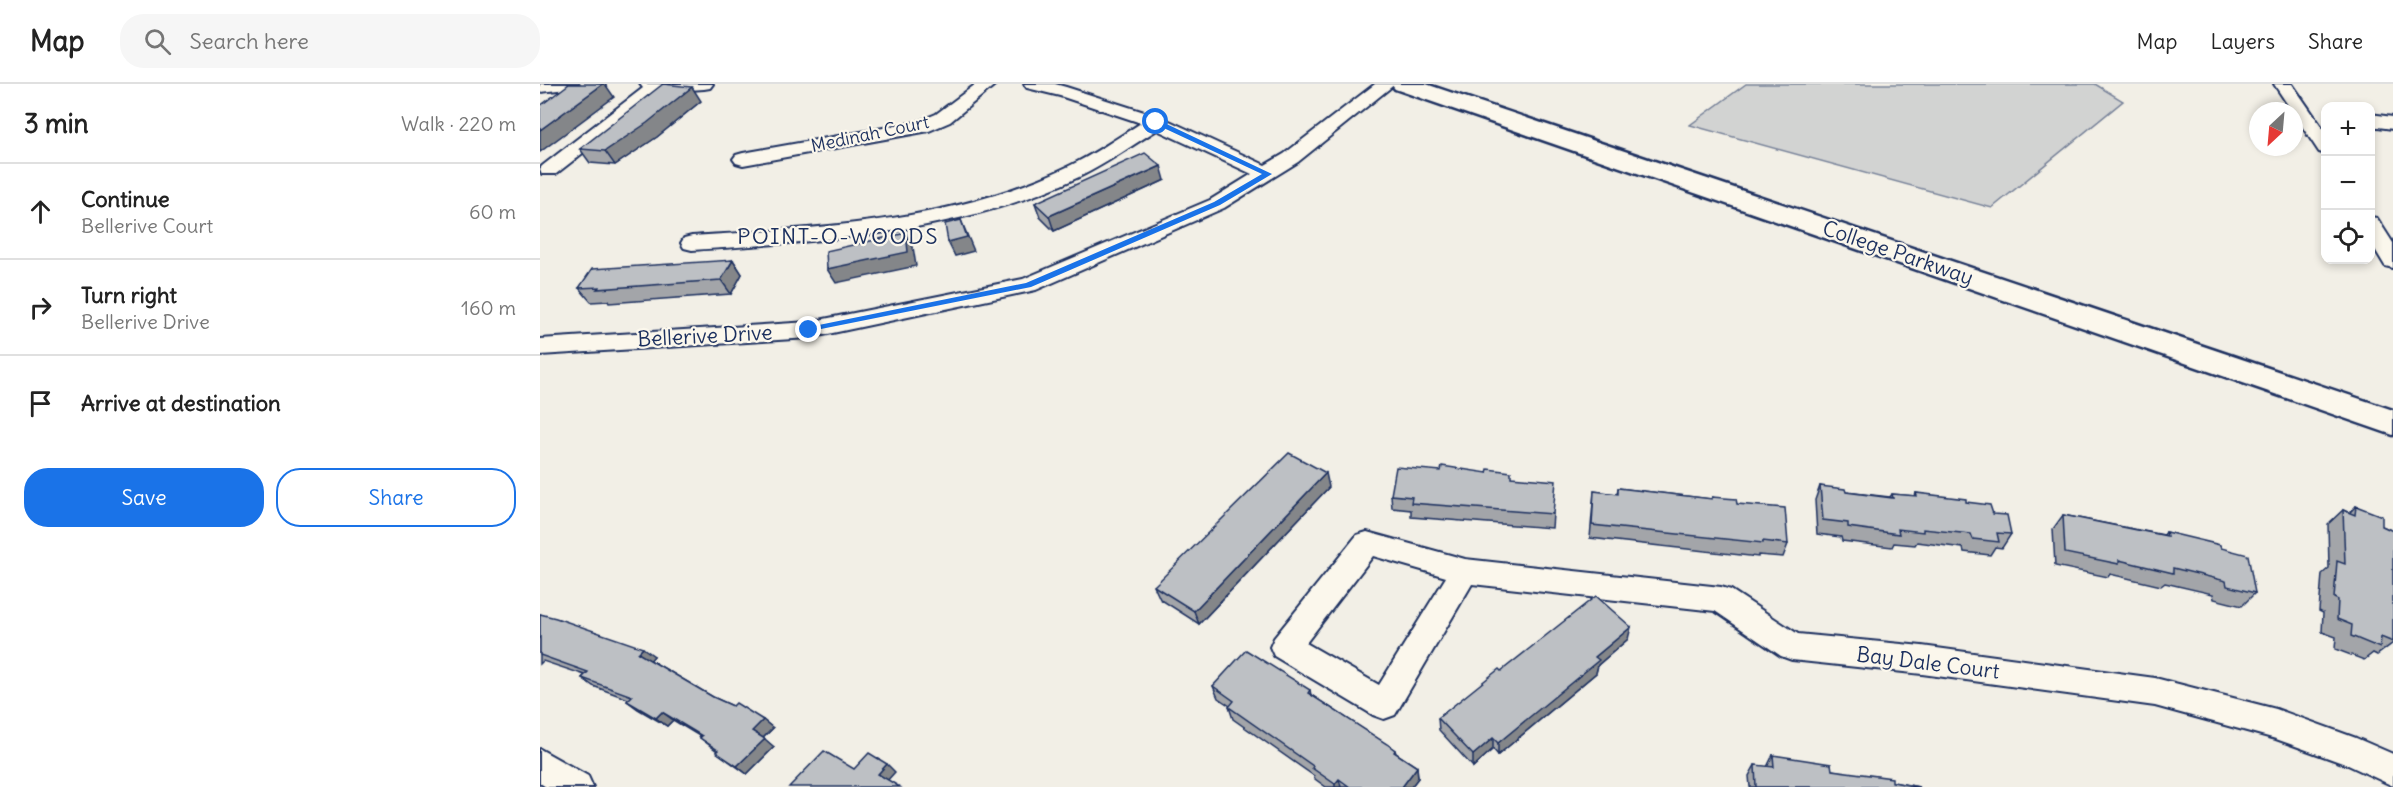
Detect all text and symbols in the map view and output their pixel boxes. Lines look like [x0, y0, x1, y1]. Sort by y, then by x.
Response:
search box [120, 14, 540, 68]
text: Map [30, 23, 84, 59]
icon: search [141, 25, 174, 58]
text: Search here [189, 27, 309, 55]
text: Map [2137, 28, 2177, 55]
text: Layers [2210, 28, 2275, 55]
text: Share [2308, 28, 2363, 55]
north arrow [2249, 102, 2303, 156]
map controls [2321, 102, 2375, 264]
button: + [2321, 102, 2375, 156]
text: 3 min [24, 107, 89, 140]
route start [1142, 108, 1168, 134]
street label: Medinah Court [809, 110, 931, 157]
text: Walk · 220 m [401, 111, 516, 136]
button: − [2321, 156, 2375, 210]
text: Continue [81, 185, 170, 213]
icon: ahead [24, 195, 57, 228]
text: 60 m [469, 199, 516, 224]
button: locate [2321, 210, 2375, 264]
text: Bellerive Court [81, 213, 213, 238]
street label: College Parkway [1819, 214, 1977, 291]
district label: POINT-O-WOODS [737, 222, 939, 250]
text: Turn right [81, 281, 177, 309]
icon: right [24, 291, 57, 324]
text: 160 m [461, 295, 516, 320]
text: Bellerive Drive [81, 309, 210, 334]
route end [795, 316, 821, 342]
street label: Bellerive Drive [637, 318, 773, 353]
icon: arrive [24, 387, 57, 420]
text: Arrive at destination [81, 389, 281, 417]
button: Save [24, 468, 264, 527]
button: Share [276, 468, 516, 527]
street label: Bay Dale Court [1855, 640, 2001, 685]

